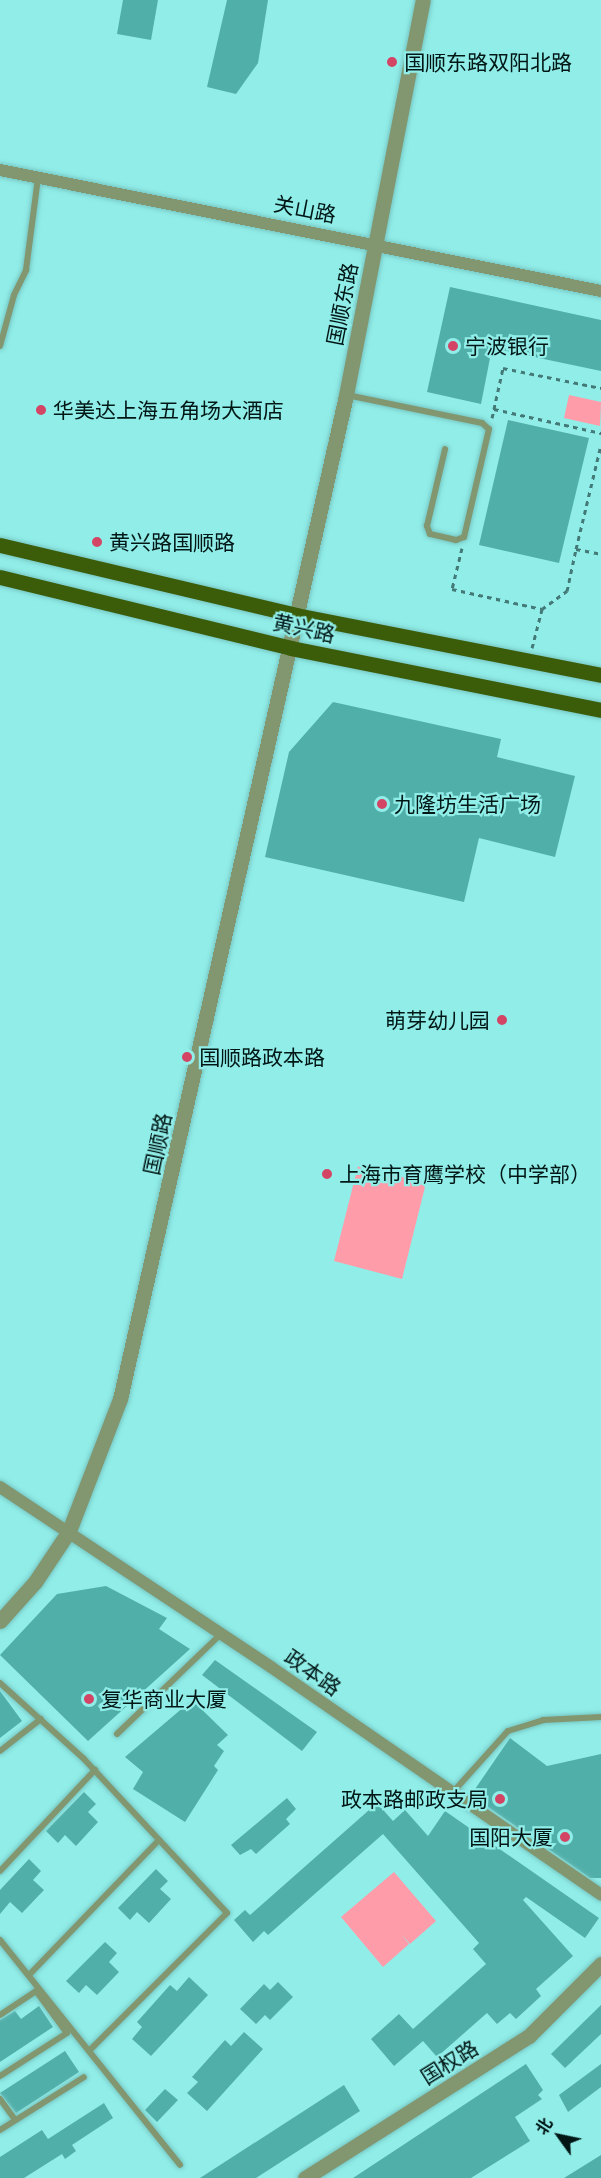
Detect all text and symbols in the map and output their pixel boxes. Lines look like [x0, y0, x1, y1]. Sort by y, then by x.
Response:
place label: 国顺东路双阳北路 [404, 49, 572, 75]
marker: 国顺东路双阳北路 [385, 55, 399, 69]
street label: 关山路 [272, 191, 338, 227]
street label: 国顺东路 [322, 260, 362, 348]
place label: 宁波银行 [465, 333, 549, 359]
marker: 宁波银行 [446, 339, 460, 353]
place label: 华美达上海五角场大酒店 [53, 397, 284, 423]
marker: 华美达上海五角场大酒店 [34, 403, 48, 417]
place label: 黄兴路国顺路 [109, 529, 235, 555]
marker: 黄兴路国顺路 [90, 535, 104, 549]
street label: 黄兴路 [271, 609, 337, 647]
place label: 九隆坊生活广场 [394, 791, 541, 817]
marker: 九隆坊生活广场 [375, 797, 389, 811]
place label: 萌芽幼儿园 [385, 1007, 490, 1033]
marker: 萌芽幼儿园 [495, 1013, 509, 1027]
place label: 国顺路政本路 [199, 1044, 325, 1070]
marker: 国顺路政本路 [180, 1050, 194, 1064]
street label: 国顺路 [138, 1111, 176, 1177]
place label: 上海市育鹰学校（中学部） [339, 1161, 591, 1187]
marker: 上海市育鹰学校（中学部） [320, 1167, 334, 1181]
street label: 政本路 [280, 1644, 346, 1700]
place label: 复华商业大厦 [101, 1686, 227, 1712]
marker: 复华商业大厦 [82, 1692, 96, 1706]
place label: 政本路邮政支局 [341, 1786, 488, 1812]
marker: 政本路邮政支局 [493, 1792, 507, 1806]
place label: 国阳大厦 [469, 1824, 553, 1850]
marker: 国阳大厦 [558, 1830, 572, 1844]
street label: 国权路 [416, 2035, 482, 2089]
north arrow [529, 2106, 589, 2166]
text: 北 [530, 2113, 557, 2139]

